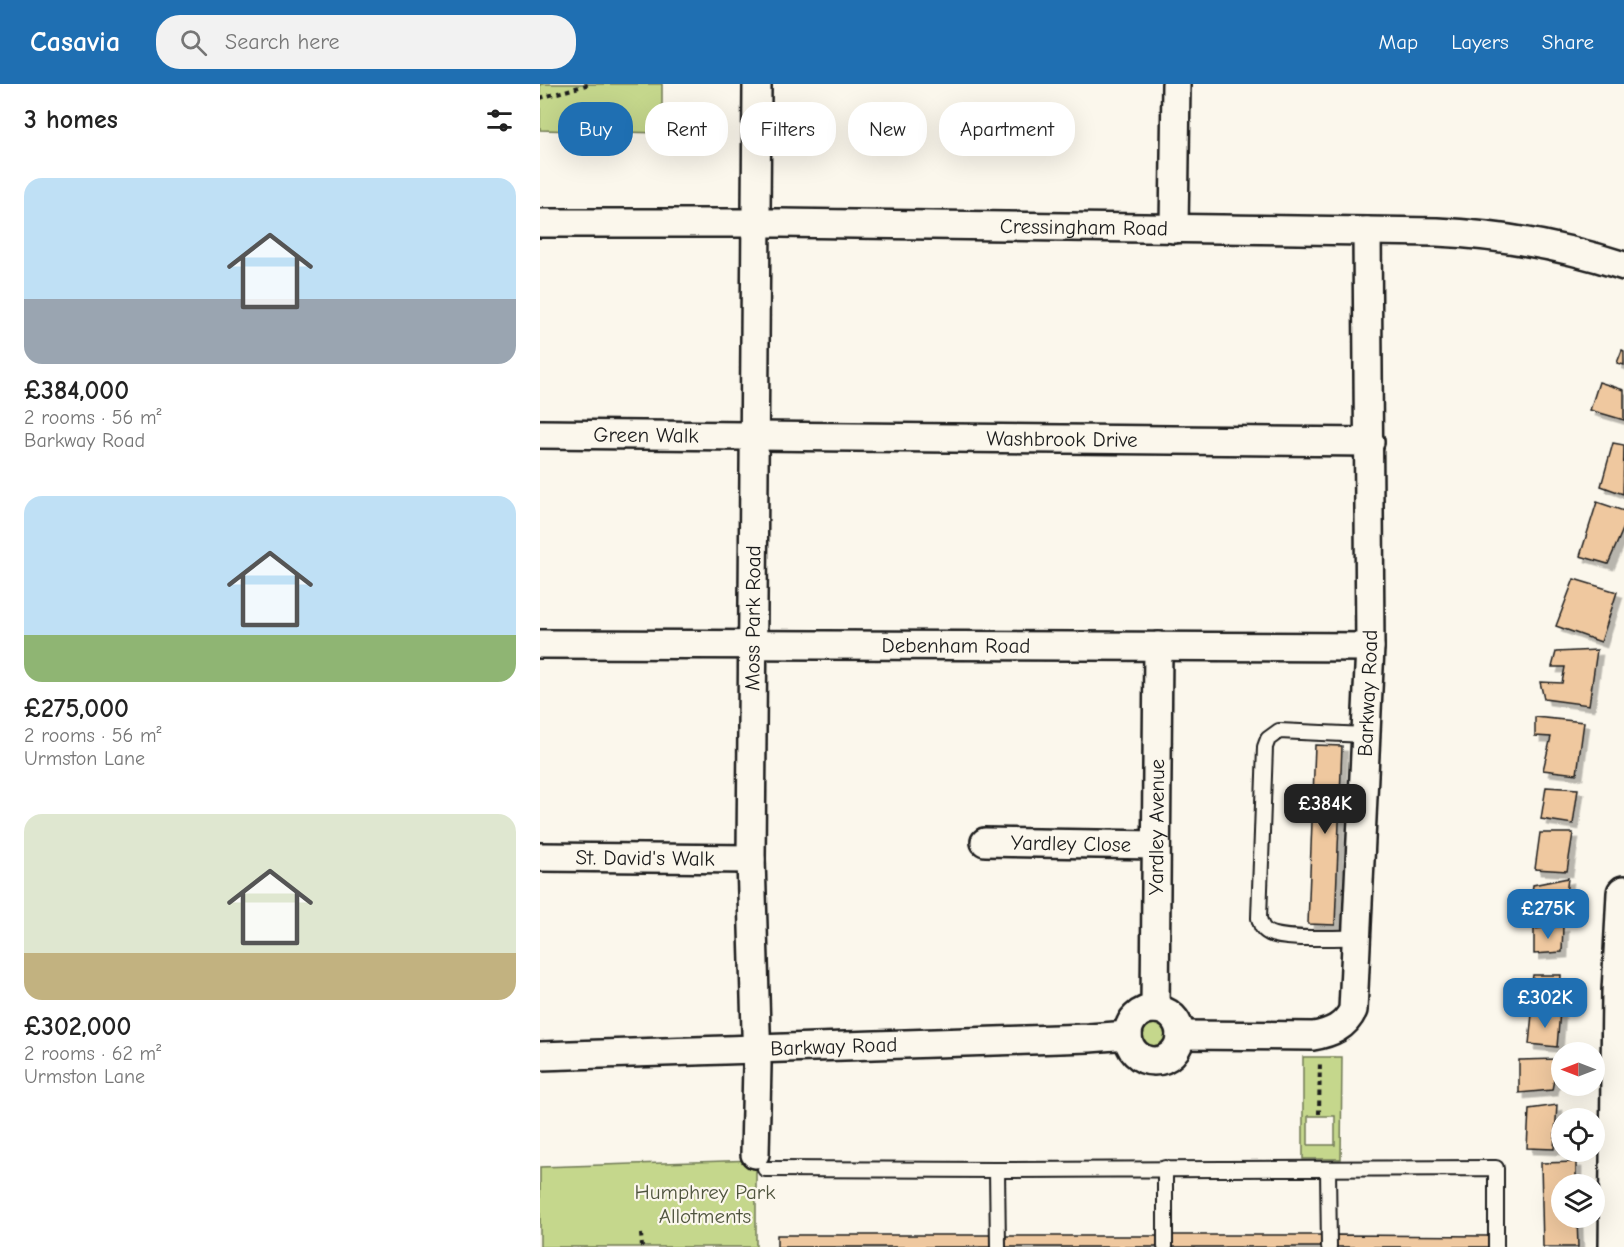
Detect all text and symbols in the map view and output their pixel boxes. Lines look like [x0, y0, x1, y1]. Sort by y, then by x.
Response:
search box [156, 15, 576, 69]
text: Casavia [30, 26, 120, 58]
icon: search [177, 26, 210, 59]
text: Search here [225, 29, 340, 55]
text: Map [1379, 30, 1418, 54]
text: Layers [1451, 30, 1509, 54]
text: Share [1542, 30, 1594, 54]
chip: Buy [558, 102, 633, 156]
chip: Rent [645, 102, 728, 156]
chip: Filters [740, 102, 836, 156]
chip: New [848, 102, 927, 156]
chip: Apartment [939, 102, 1075, 156]
icon: filters [483, 104, 516, 137]
text: 3 homes [24, 105, 118, 135]
street label: Cressingham Road [1000, 214, 1168, 240]
icon: home [216, 217, 324, 325]
text: £384,000 [24, 376, 129, 406]
text: 2 rooms · 56 m² [24, 406, 162, 429]
street label: Green Walk [593, 423, 699, 448]
street label: Washbrook Drive [986, 426, 1138, 452]
text: Barkway Road [24, 429, 145, 452]
icon: home [216, 535, 324, 643]
street label: Moss Park Road [740, 545, 765, 691]
street label: Barkway Road [1353, 630, 1382, 757]
street label: Debenham Road [881, 633, 1031, 658]
text: £275,000 [24, 694, 129, 724]
text: 2 rooms · 56 m² [24, 724, 162, 747]
text: Urmston Lane [24, 747, 145, 770]
street label: Yardley Avenue [1144, 759, 1169, 895]
pin: £384K [1283, 784, 1367, 835]
text: £384K [1298, 792, 1352, 815]
street label: Yardley Close [1011, 830, 1131, 857]
street label: St. David's Walk [575, 845, 715, 871]
icon: home [216, 853, 324, 961]
pin: £275K [1506, 889, 1590, 940]
text: £275K [1521, 897, 1575, 920]
pin: £302K [1503, 978, 1587, 1029]
text: £302K [1517, 986, 1573, 1009]
text: £302,000 [24, 1012, 131, 1042]
street label: Barkway Road [770, 1032, 898, 1060]
text: 2 rooms · 62 m² [24, 1042, 161, 1065]
north arrow [1551, 1042, 1605, 1096]
map controls [1551, 1042, 1605, 1228]
text: Urmston Lane [24, 1065, 145, 1088]
button: locate [1551, 1108, 1605, 1162]
button: layers [1551, 1174, 1605, 1228]
park label: Humphrey Park Allotments [635, 1180, 775, 1228]

